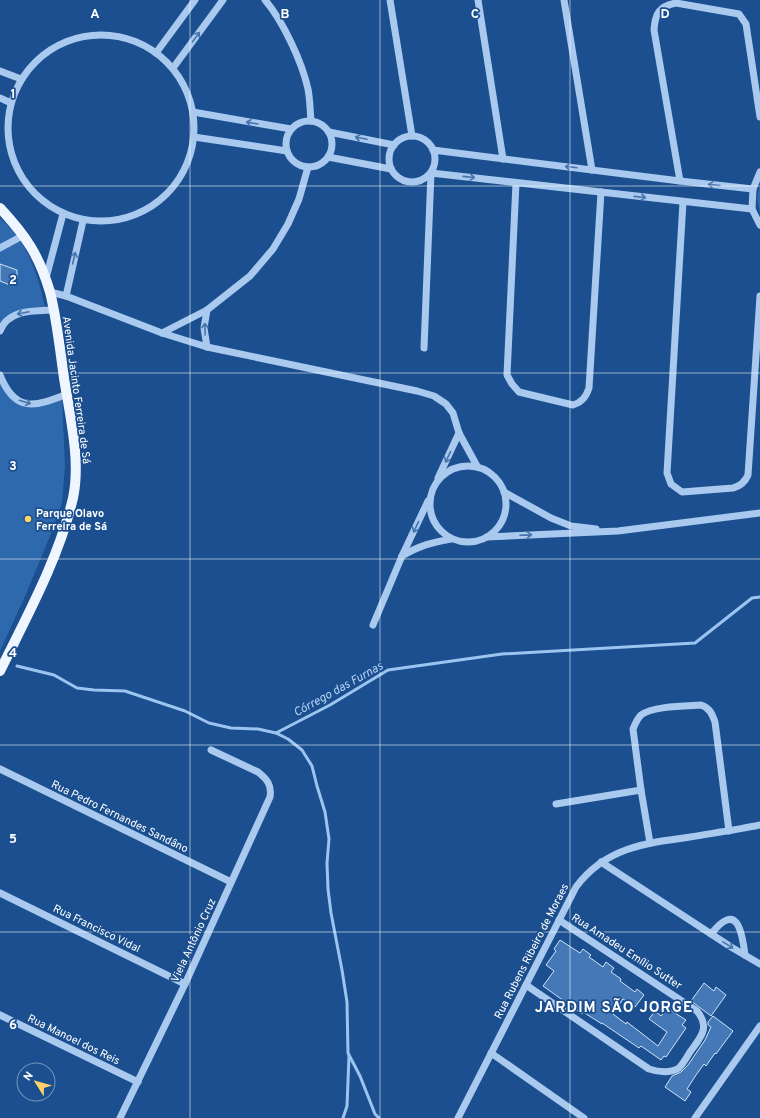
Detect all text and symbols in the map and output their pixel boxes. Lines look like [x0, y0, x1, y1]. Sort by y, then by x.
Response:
text: A [90, 7, 100, 23]
text: B [281, 7, 290, 23]
text: C [471, 7, 479, 23]
text: D [660, 7, 670, 23]
one-way arrow [192, 32, 200, 43]
text: 1 [10, 87, 16, 103]
one-way arrow [246, 119, 259, 127]
one-way arrow [355, 134, 368, 142]
one-way arrow [565, 163, 578, 171]
one-way arrow [462, 174, 475, 181]
one-way arrow [708, 181, 721, 188]
one-way arrow [633, 193, 646, 201]
one-way arrow [71, 252, 79, 265]
text: 2 [9, 273, 17, 289]
one-way arrow [17, 310, 30, 318]
street label: Avenida Jacinto Ferreira de Sá [59, 315, 93, 465]
one-way arrow [201, 323, 209, 336]
one-way arrow [18, 399, 31, 406]
one-way arrow [444, 450, 451, 462]
text: 3 [9, 459, 17, 475]
place label: Parque Olavo Ferreira de Sá [36, 507, 107, 534]
marker: Parque Olavo Ferreira de Sá [23, 514, 33, 524]
one-way arrow [411, 521, 419, 533]
one-way arrow [519, 531, 532, 539]
text: 4 [9, 646, 17, 662]
water label: Córrego das Furnas [291, 658, 387, 721]
street label: Rua Pedro Fernandes Sandâno [49, 778, 190, 856]
text: 5 [9, 832, 17, 848]
street label: Rua Rubens Ribeiro de Moraes [492, 881, 572, 1021]
street label: Viela Antônio Cruz [168, 896, 220, 985]
street label: Rua Francisco Vidal [51, 902, 143, 956]
street label: Rua Amadeu Emílio Sutter [568, 911, 685, 993]
one-way arrow [722, 941, 734, 949]
district label: JARDIM SÃO JORGE [535, 997, 693, 1018]
street label: Rua Manoel dos Reis [25, 1011, 122, 1068]
text: 6 [9, 1018, 17, 1034]
north arrow [16, 1062, 56, 1102]
text: N [21, 1069, 37, 1084]

